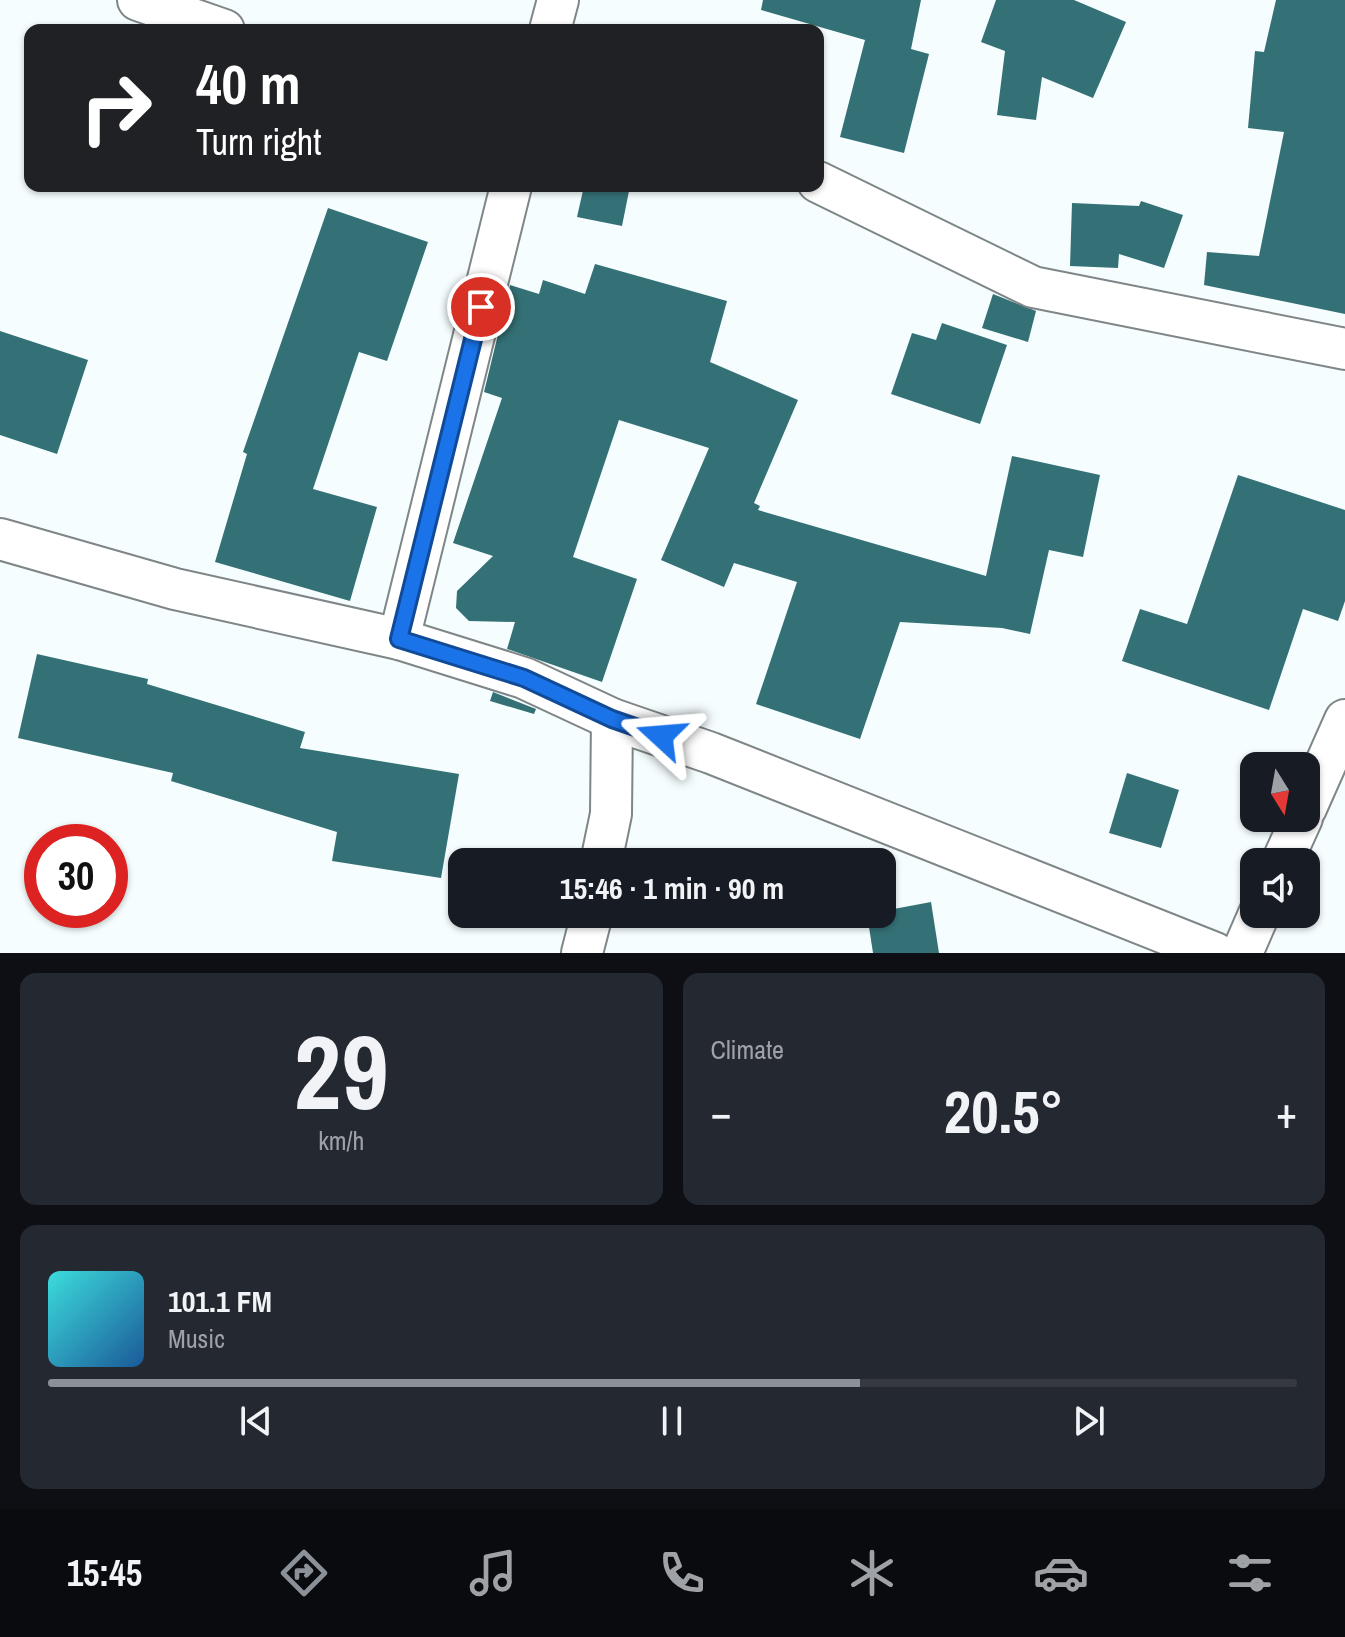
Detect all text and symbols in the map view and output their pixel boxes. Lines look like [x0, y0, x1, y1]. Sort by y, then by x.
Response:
text: 40 m [196, 46, 301, 121]
icon: right [64, 56, 168, 160]
text: Turn right [196, 118, 321, 166]
pin [447, 273, 515, 341]
icon: arrive [459, 285, 503, 329]
position arrow [619, 694, 703, 778]
north arrow [1240, 752, 1320, 832]
map controls [1240, 752, 1320, 928]
speed limit sign: 30 [24, 824, 128, 928]
button: sound [1240, 848, 1320, 928]
text: 15:46 · 1 min · 90 m [560, 868, 784, 908]
text: 29 [294, 1001, 389, 1141]
text: Climate [711, 1032, 784, 1067]
text: 20.5° [944, 1071, 1064, 1152]
text: − [711, 1082, 732, 1142]
text: + [1276, 1082, 1297, 1142]
text: km/h [318, 1123, 364, 1158]
text: 101.1 FM [168, 1281, 272, 1321]
text: Music [168, 1321, 225, 1356]
icon: previous [234, 1399, 278, 1443]
icon: pause [650, 1399, 694, 1443]
icon: next [1067, 1399, 1111, 1443]
icon: directions [276, 1545, 332, 1601]
icon: music [465, 1545, 521, 1601]
icon: phone [654, 1545, 710, 1601]
icon: climate [844, 1545, 900, 1601]
icon: car [1033, 1545, 1089, 1601]
icon: filters [1222, 1545, 1278, 1601]
text: 15:45 [67, 1549, 142, 1597]

